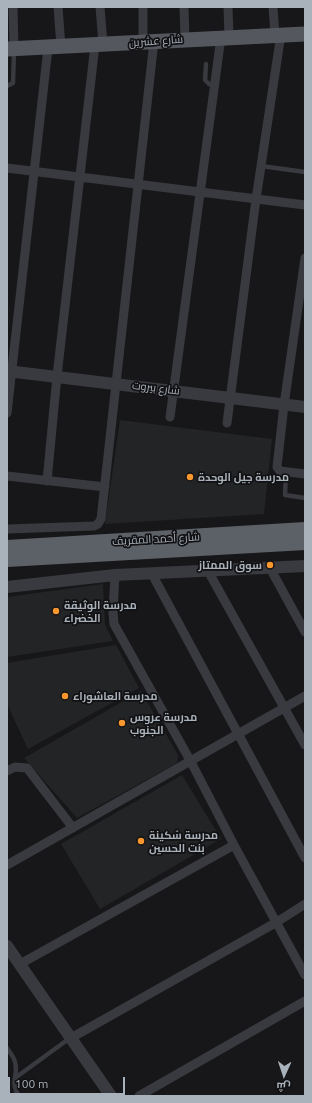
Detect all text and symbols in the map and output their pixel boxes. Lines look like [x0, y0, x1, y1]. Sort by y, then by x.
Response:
street label: شارع عشرين [128, 33, 184, 49]
street label: شارع بيروت [131, 379, 181, 397]
place label: مدرسة جيل الوحدة [198, 470, 289, 484]
marker: مدرسة جيل الوحدة [185, 472, 195, 482]
street label: شارع أحمد المقريف [112, 530, 200, 548]
place label: سوق الممتاز [198, 558, 262, 572]
marker: سوق الممتاز [265, 560, 275, 570]
place label: مدرسة الوثيقة الخضراء [64, 598, 137, 624]
marker: مدرسة الوثيقة الخضراء [51, 606, 61, 616]
place label: مدرسة العاشوراء [73, 689, 157, 703]
marker: مدرسة العاشوراء [60, 691, 70, 701]
place label: مدرسة عروس الجنوب [130, 710, 197, 736]
marker: مدرسة عروس الجنوب [117, 718, 127, 728]
place label: مدرسة سُكينة بنت الحسين [149, 828, 218, 854]
marker: مدرسة سُكينة بنت الحسين [136, 836, 146, 846]
north arrow [264, 1055, 304, 1095]
scale bar [10, 1069, 127, 1095]
text: 100 m [15, 1077, 48, 1090]
text: ش [276, 1081, 291, 1093]

